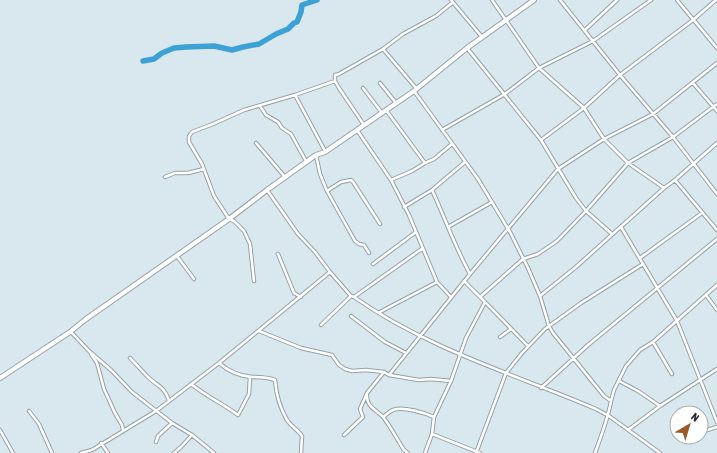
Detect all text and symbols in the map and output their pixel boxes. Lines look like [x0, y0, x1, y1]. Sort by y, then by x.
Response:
north arrow [669, 405, 709, 445]
text: N [689, 410, 701, 424]

